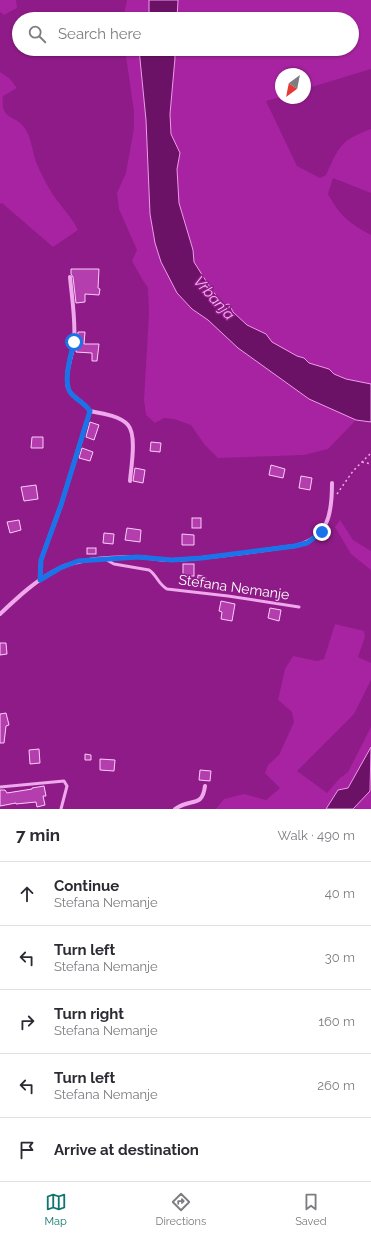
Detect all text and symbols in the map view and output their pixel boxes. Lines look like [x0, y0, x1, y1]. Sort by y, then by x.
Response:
search box [12, 12, 359, 56]
icon: search [26, 23, 48, 45]
text: Search here [58, 25, 141, 43]
north arrow [275, 68, 311, 104]
water label: Vrbanja [190, 272, 238, 324]
route start [65, 333, 83, 351]
route end [313, 523, 331, 541]
street label: Stefana Nemanje [178, 571, 290, 603]
text: 7 min [16, 825, 60, 845]
text: Walk · 490 m [278, 828, 355, 843]
text: Continue [54, 877, 119, 895]
icon: ahead [16, 883, 38, 905]
text: 40 m [325, 886, 355, 901]
text: Stefana Nemanje [54, 895, 158, 910]
text: Turn left [54, 941, 115, 959]
icon: left [16, 947, 38, 969]
text: 30 m [325, 950, 355, 965]
text: Stefana Nemanje [54, 959, 158, 974]
text: Turn right [54, 1005, 124, 1023]
icon: right [16, 1011, 38, 1033]
text: 160 m [318, 1014, 355, 1029]
text: Stefana Nemanje [54, 1023, 158, 1038]
text: Turn left [54, 1069, 115, 1087]
icon: left [16, 1075, 38, 1097]
text: 260 m [317, 1078, 355, 1093]
text: Stefana Nemanje [54, 1087, 158, 1102]
icon: arrive [16, 1139, 38, 1161]
text: Arrive at destination [54, 1141, 199, 1159]
tab: Map [44, 1191, 67, 1228]
tab: Directions [156, 1191, 206, 1228]
tab: Saved [295, 1191, 327, 1228]

